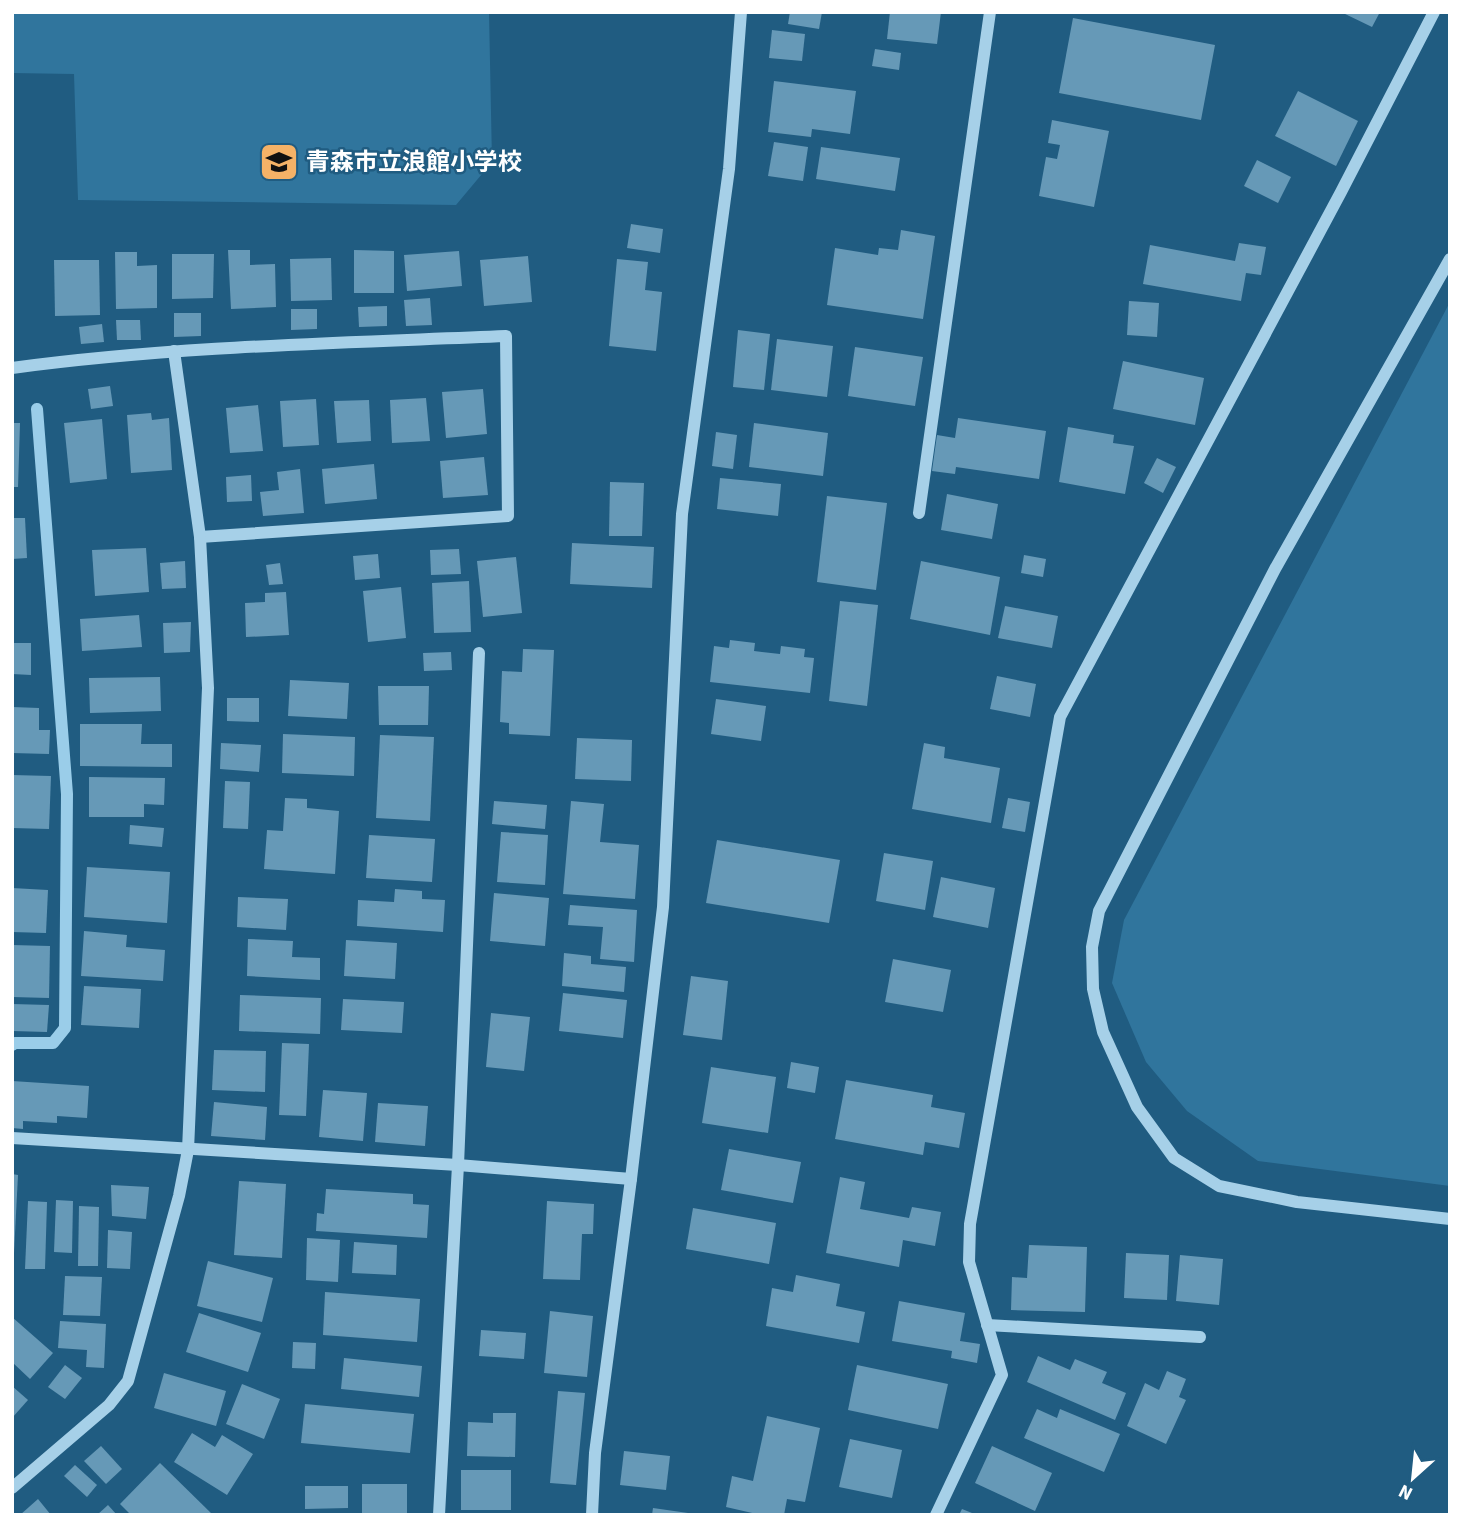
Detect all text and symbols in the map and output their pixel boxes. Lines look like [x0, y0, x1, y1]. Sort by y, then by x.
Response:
school or university icon: 青森市立浪館小学校 [258, 141, 300, 183]
place label: 青森市立浪館小学校 [306, 145, 522, 180]
north arrow [1378, 1443, 1448, 1513]
text: N [1394, 1477, 1418, 1507]

